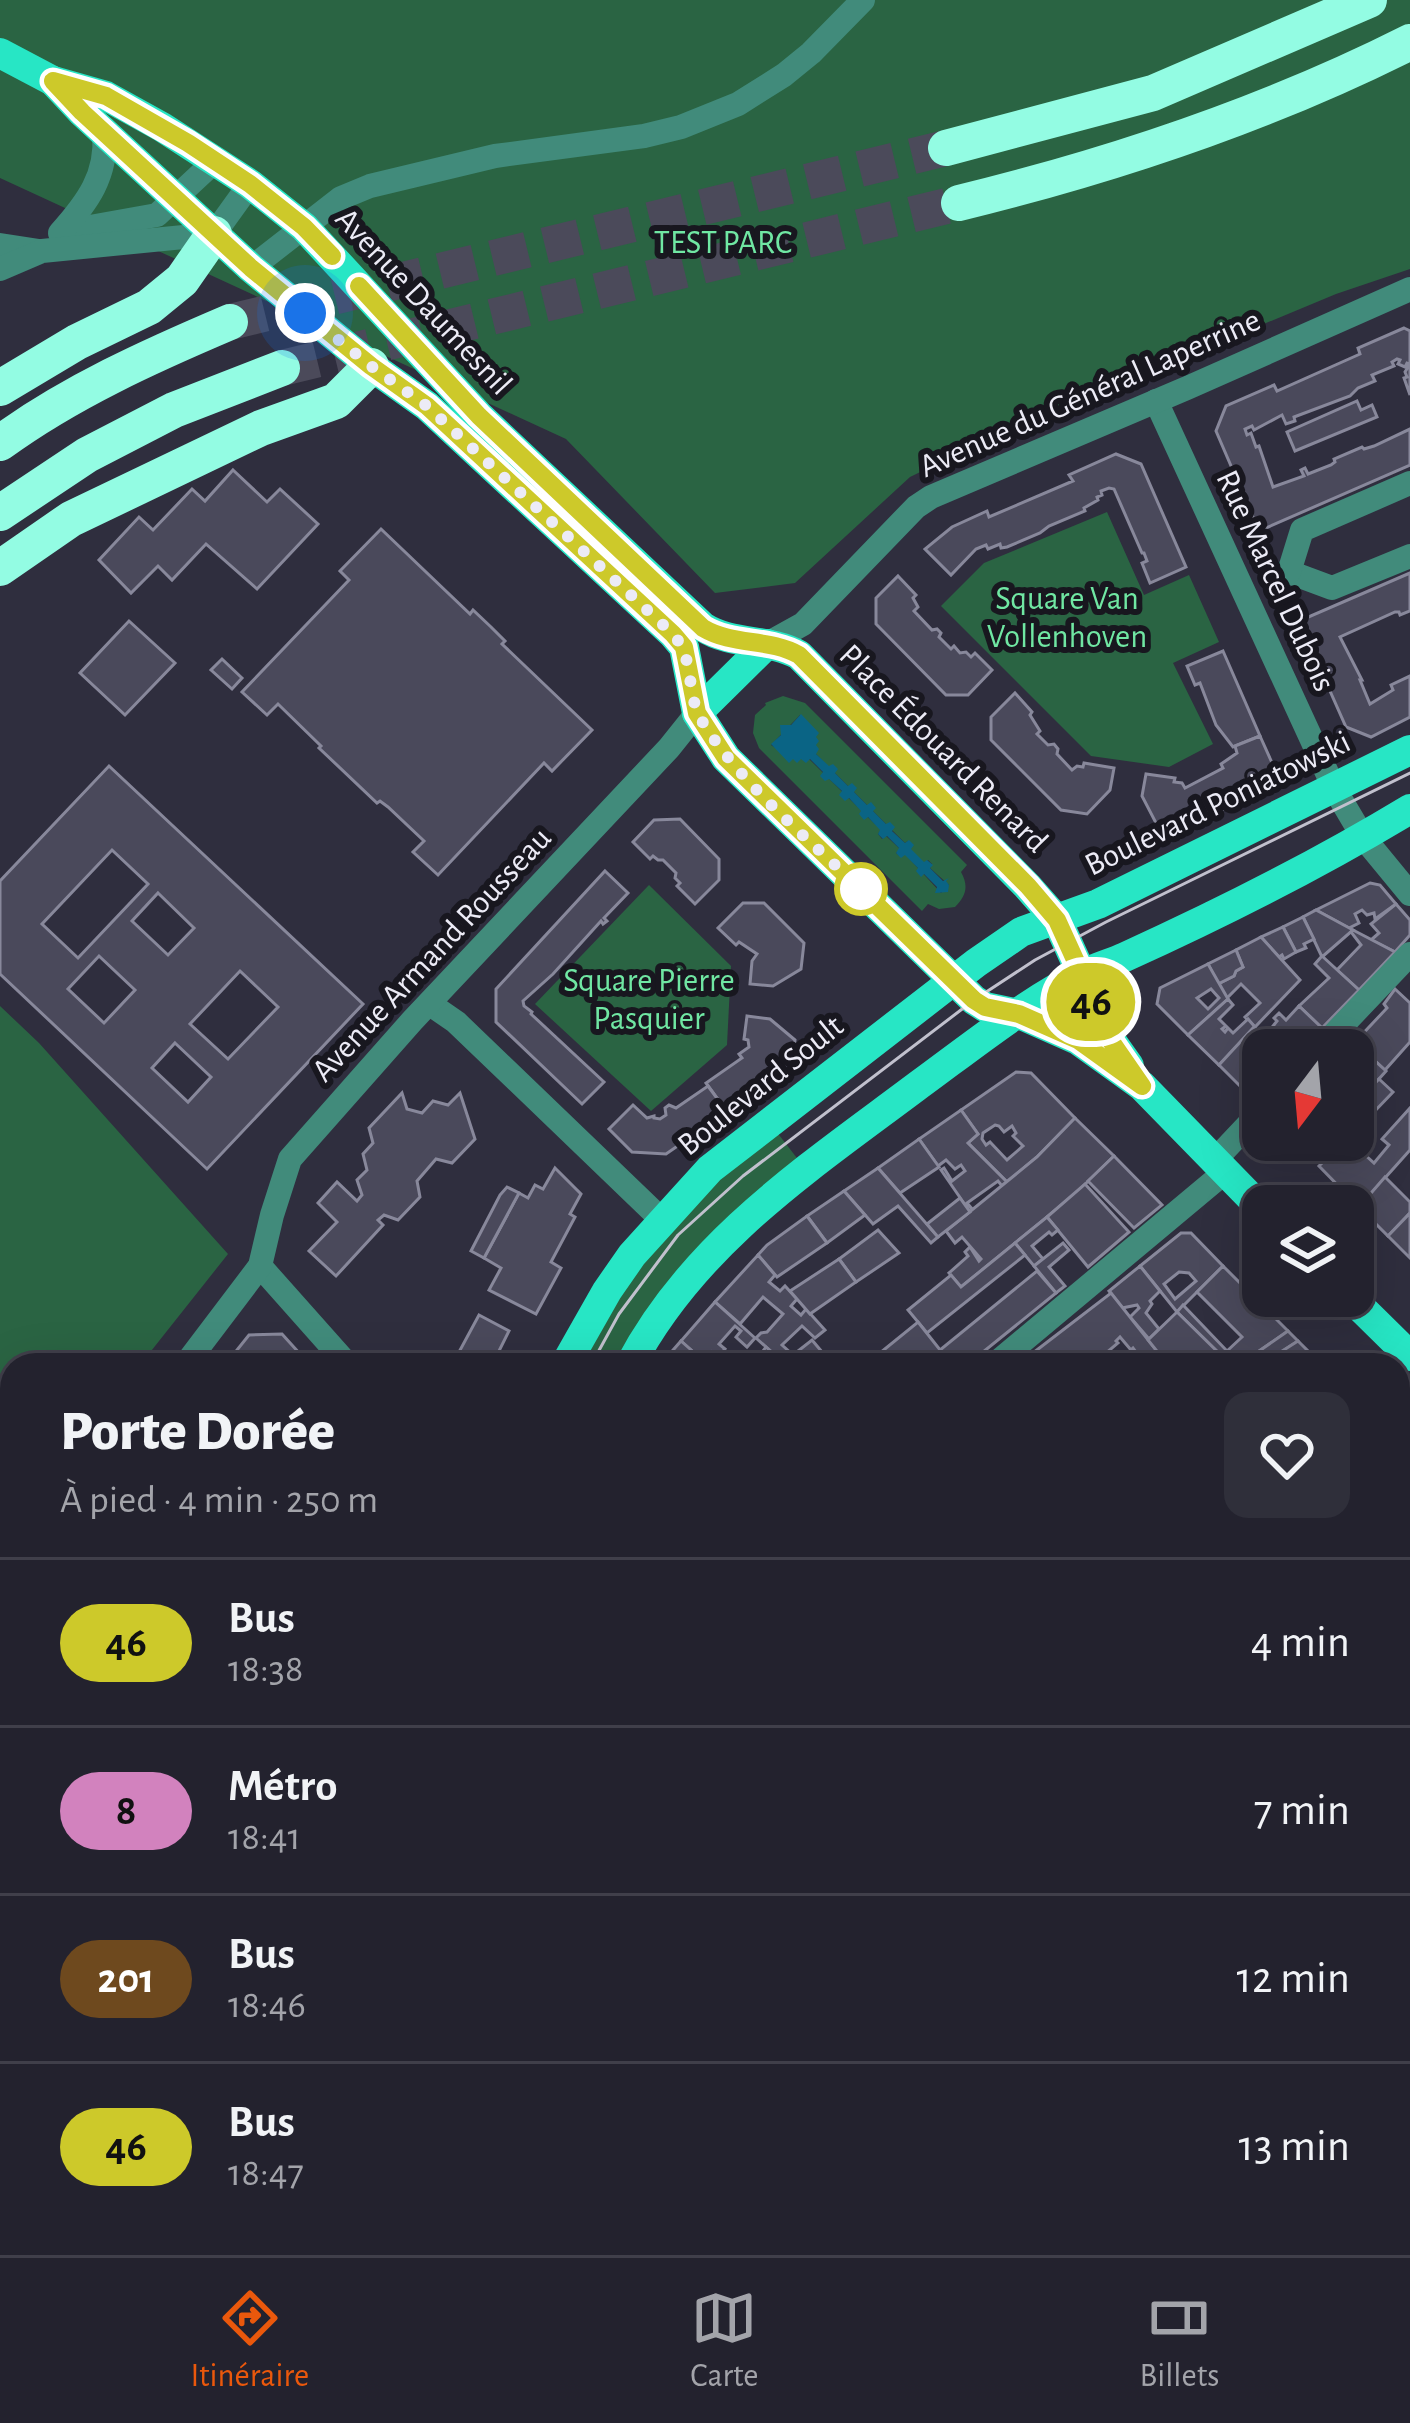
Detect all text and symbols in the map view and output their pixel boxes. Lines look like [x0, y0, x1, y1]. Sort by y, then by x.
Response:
street label: Avenue Daumesnil [329, 202, 517, 402]
park label: TEST PARC [654, 227, 792, 260]
your location [275, 283, 335, 343]
street label: Avenue du Général Laperrine [915, 304, 1265, 484]
street label: Rue Marcel Dubois [1209, 466, 1341, 696]
park label: Square Van Vollenhoven [987, 583, 1147, 654]
street label: Place Édouard Renard [833, 636, 1056, 859]
street label: Boulevard Poniatowski [1080, 725, 1356, 883]
street label: Avenue Armand Rousseau [306, 822, 558, 1088]
unlabelled marker [836, 864, 886, 914]
line badge: 46 [1037, 963, 1145, 1041]
park label: Square Pierre Pasquier [563, 965, 735, 1036]
text: 46 [1070, 981, 1112, 1023]
street label: Boulevard Soult [672, 1009, 850, 1162]
north arrow [1242, 1029, 1374, 1161]
map controls [1242, 1029, 1374, 1317]
button: layers [1242, 1185, 1374, 1317]
button: heart [1224, 1392, 1350, 1518]
text: Porte Dorée [60, 1403, 335, 1460]
text: À pied · 4 min · 250 m [60, 1481, 378, 1520]
text: Bus [228, 1596, 295, 1641]
text: 4 min [1251, 1620, 1350, 1665]
text: 46 [105, 1622, 147, 1664]
text: 18:38 [228, 1650, 303, 1689]
text: Métro [228, 1764, 338, 1809]
text: 7 min [1254, 1788, 1350, 1833]
text: 8 [116, 1790, 136, 1832]
text: 18:41 [228, 1818, 301, 1857]
text: Bus [228, 1932, 295, 1977]
text: 12 min [1237, 1956, 1350, 2001]
text: 201 [98, 1958, 154, 2000]
text: 18:46 [228, 1986, 306, 2025]
text: Bus [228, 2100, 295, 2145]
text: 13 min [1238, 2124, 1350, 2169]
text: 46 [105, 2126, 147, 2168]
text: 18:47 [228, 2154, 304, 2193]
tab: Itinéraire [191, 2285, 309, 2397]
tab: Carte [690, 2285, 758, 2397]
tab: Billets [1139, 2285, 1219, 2397]

